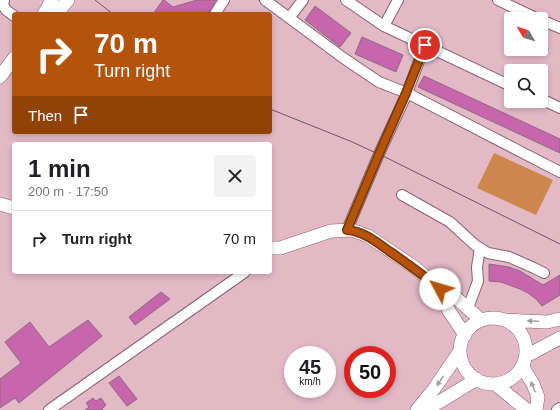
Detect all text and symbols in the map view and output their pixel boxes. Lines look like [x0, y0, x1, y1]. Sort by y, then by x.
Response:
north arrow [504, 12, 548, 56]
map controls [504, 12, 548, 108]
icon: right [28, 28, 80, 80]
text: 70 m [94, 28, 158, 59]
pin [408, 28, 442, 62]
icon: arrive [414, 34, 436, 56]
text: Turn right [94, 61, 170, 81]
button: search [504, 64, 548, 108]
icon: arrive [70, 104, 92, 126]
text: Then [28, 107, 62, 124]
text: 1 min [28, 155, 91, 182]
button: close [214, 155, 256, 197]
text: 200 m · 17:50 [28, 184, 108, 199]
icon: right [28, 228, 50, 250]
text: Turn right [62, 230, 132, 247]
text: 70 m [223, 230, 256, 247]
position arrow [419, 268, 461, 310]
one-way arrow [527, 318, 539, 325]
speed limit sign: 50 [344, 346, 396, 398]
text: 45 [299, 356, 321, 378]
one-way arrow [436, 375, 443, 387]
text: km/h [299, 376, 321, 387]
one-way arrow [530, 381, 537, 393]

